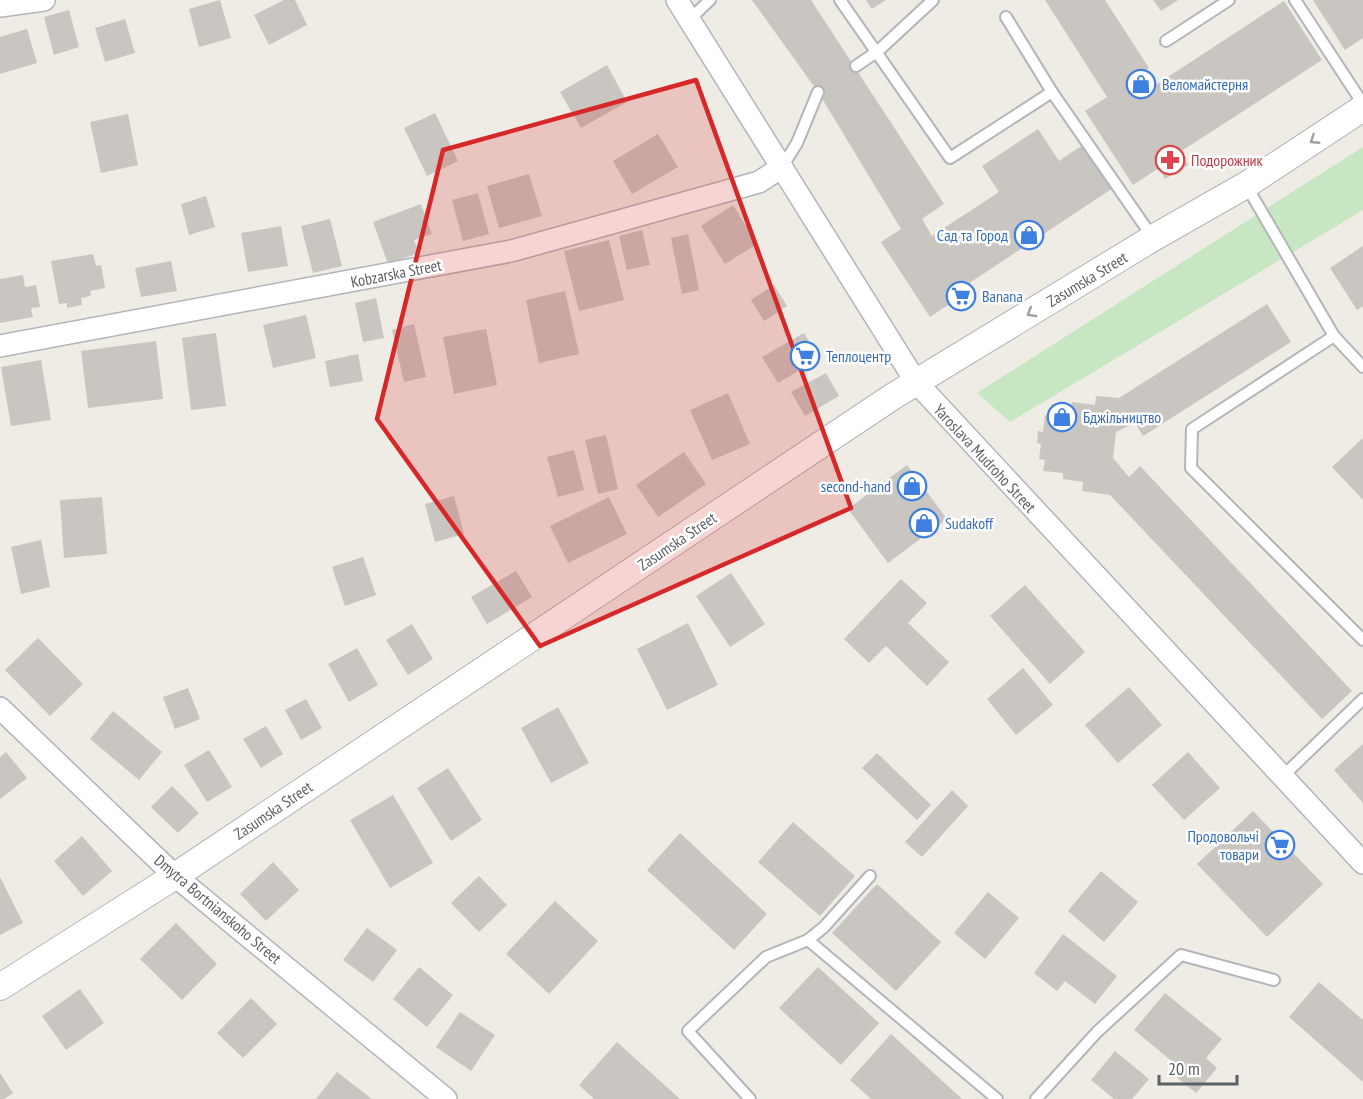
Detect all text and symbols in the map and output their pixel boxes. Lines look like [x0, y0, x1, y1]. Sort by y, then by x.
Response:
shop icon: Веломайстерня [1125, 68, 1157, 100]
place label: Веломайстерня [1162, 74, 1248, 94]
one-way arrow [1310, 133, 1321, 144]
pharmacy icon: Подорожник [1154, 144, 1186, 176]
place label: Подорожник [1191, 150, 1264, 170]
shop icon: Сад та Город [1013, 219, 1045, 251]
place label: Сад та Город [937, 225, 1008, 245]
street label: Zasumska Street [1043, 247, 1131, 311]
street label: Kobzarska Street [349, 254, 444, 292]
supermarket icon: Banana [945, 280, 977, 312]
place label: Banana [982, 286, 1023, 306]
one-way arrow [1027, 305, 1037, 317]
supermarket icon: Теплоцентр [789, 340, 821, 372]
place label: Теплоцентр [826, 346, 891, 366]
street label: Yaroslava Mudroho Street [929, 399, 1041, 517]
shop icon: Бджільництво [1046, 401, 1078, 433]
place label: Бджільництво [1083, 407, 1161, 427]
shop icon: second-hand [896, 470, 928, 502]
place label: second-hand [821, 476, 891, 496]
street label: Zasumska Street [634, 507, 721, 575]
shop icon: Sudakoff [908, 507, 940, 539]
place label: Sudakoff [945, 513, 994, 533]
street label: Zasumska Street [230, 776, 317, 844]
place label: Продовольчі товари [1187, 826, 1259, 864]
supermarket icon: Продовольчі товари [1264, 829, 1296, 861]
street label: Dmytra Bortnianskoho Street [150, 850, 286, 968]
scale bar [1159, 1048, 1237, 1086]
text: 20 m [1168, 1057, 1200, 1080]

